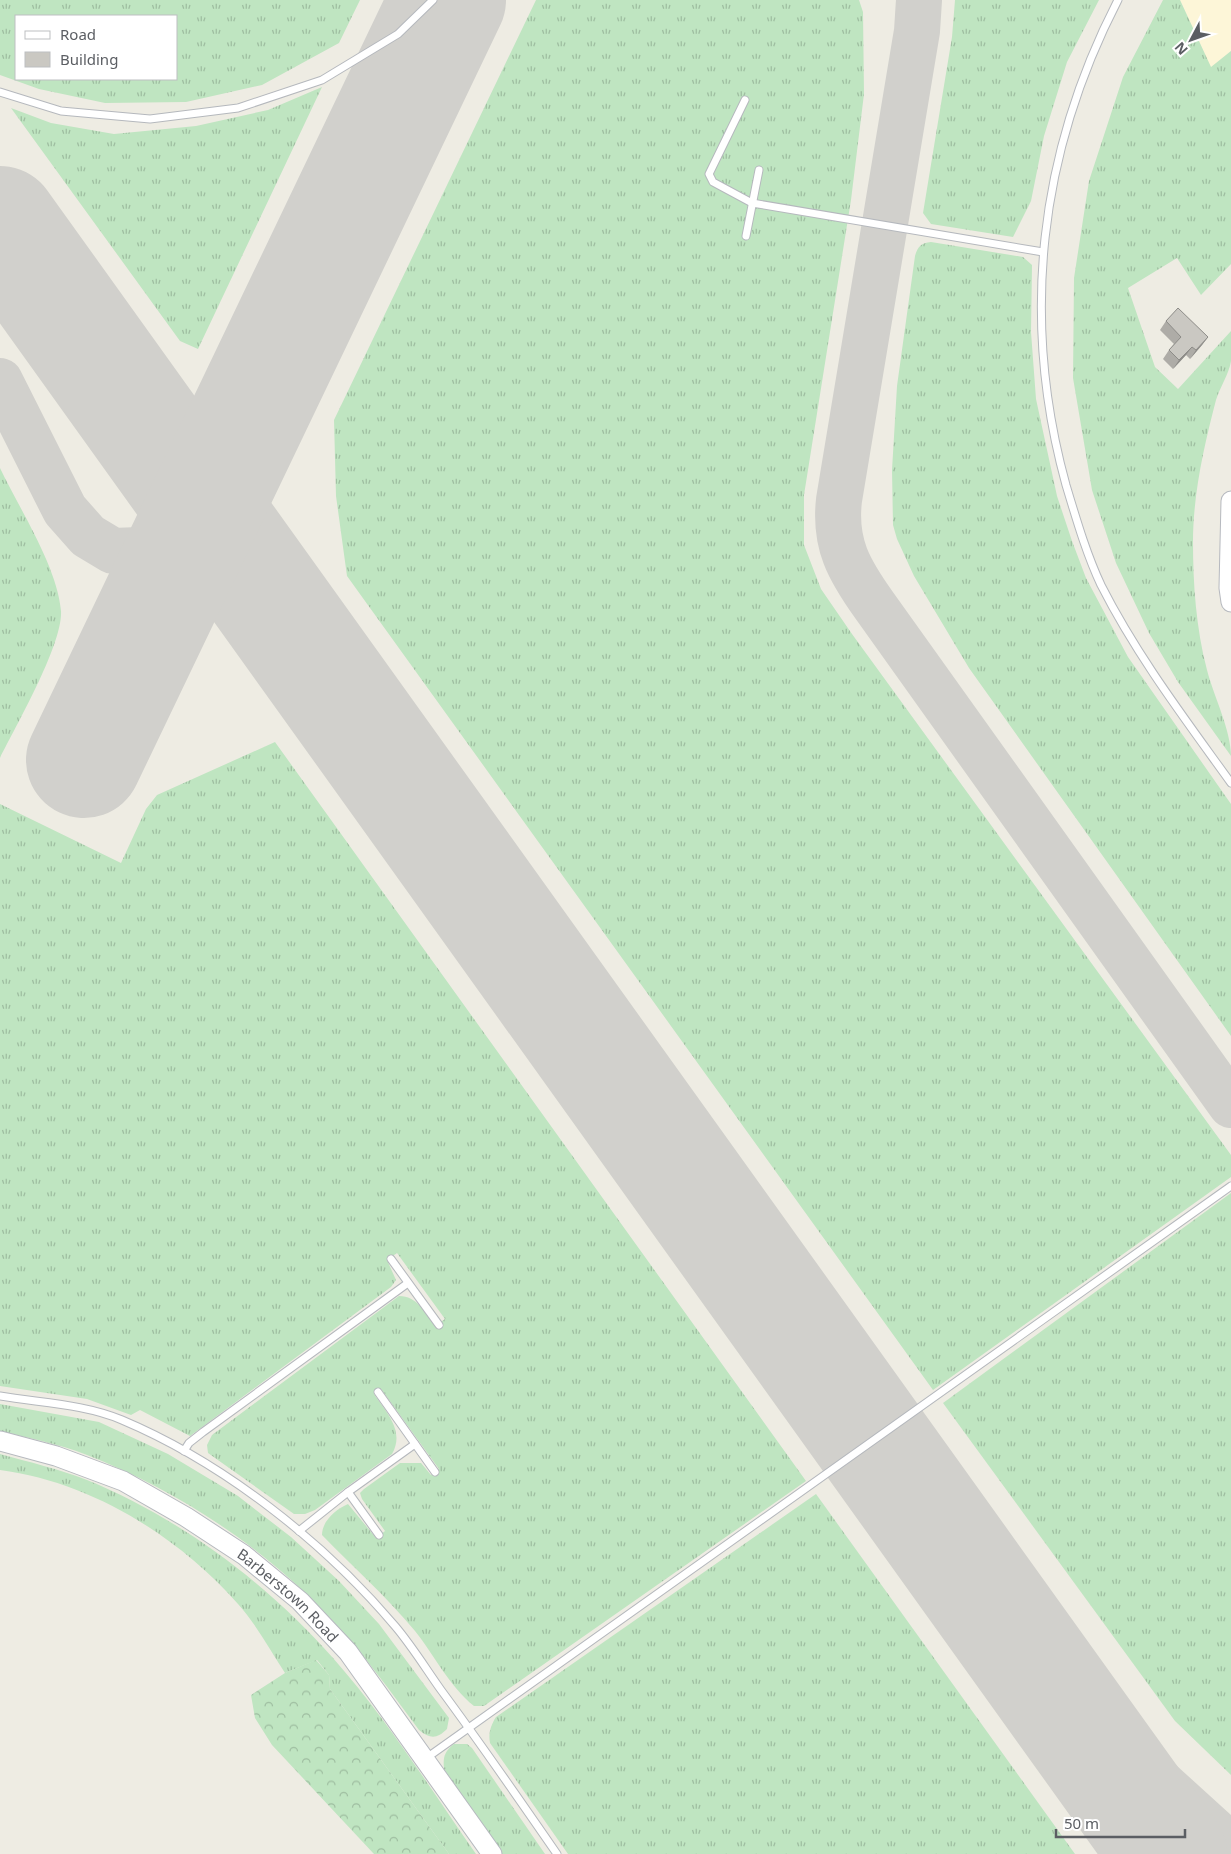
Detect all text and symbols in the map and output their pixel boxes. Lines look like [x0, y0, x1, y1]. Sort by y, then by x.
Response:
legend [15, 15, 178, 80]
north arrow [1166, 15, 1216, 65]
text: Road [60, 24, 96, 44]
text: N [1170, 38, 1192, 59]
text: Building [60, 49, 118, 69]
street label: Barberstown Road [234, 1543, 343, 1646]
scale bar [1056, 1806, 1185, 1838]
text: 50 m [1064, 1813, 1099, 1833]

